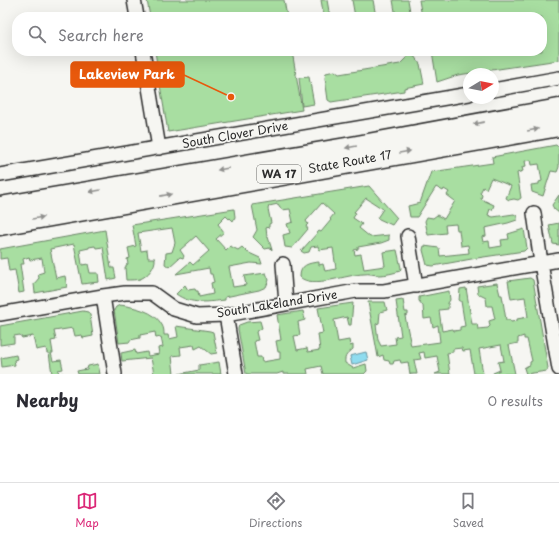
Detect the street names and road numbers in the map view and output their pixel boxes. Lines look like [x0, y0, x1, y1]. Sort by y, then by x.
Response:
street label: South Clover Drive [181, 116, 289, 152]
street label: State Route 17 [307, 145, 394, 177]
road number: WA 17 [257, 165, 301, 183]
street label: South Lakeland Drive [215, 285, 338, 321]

